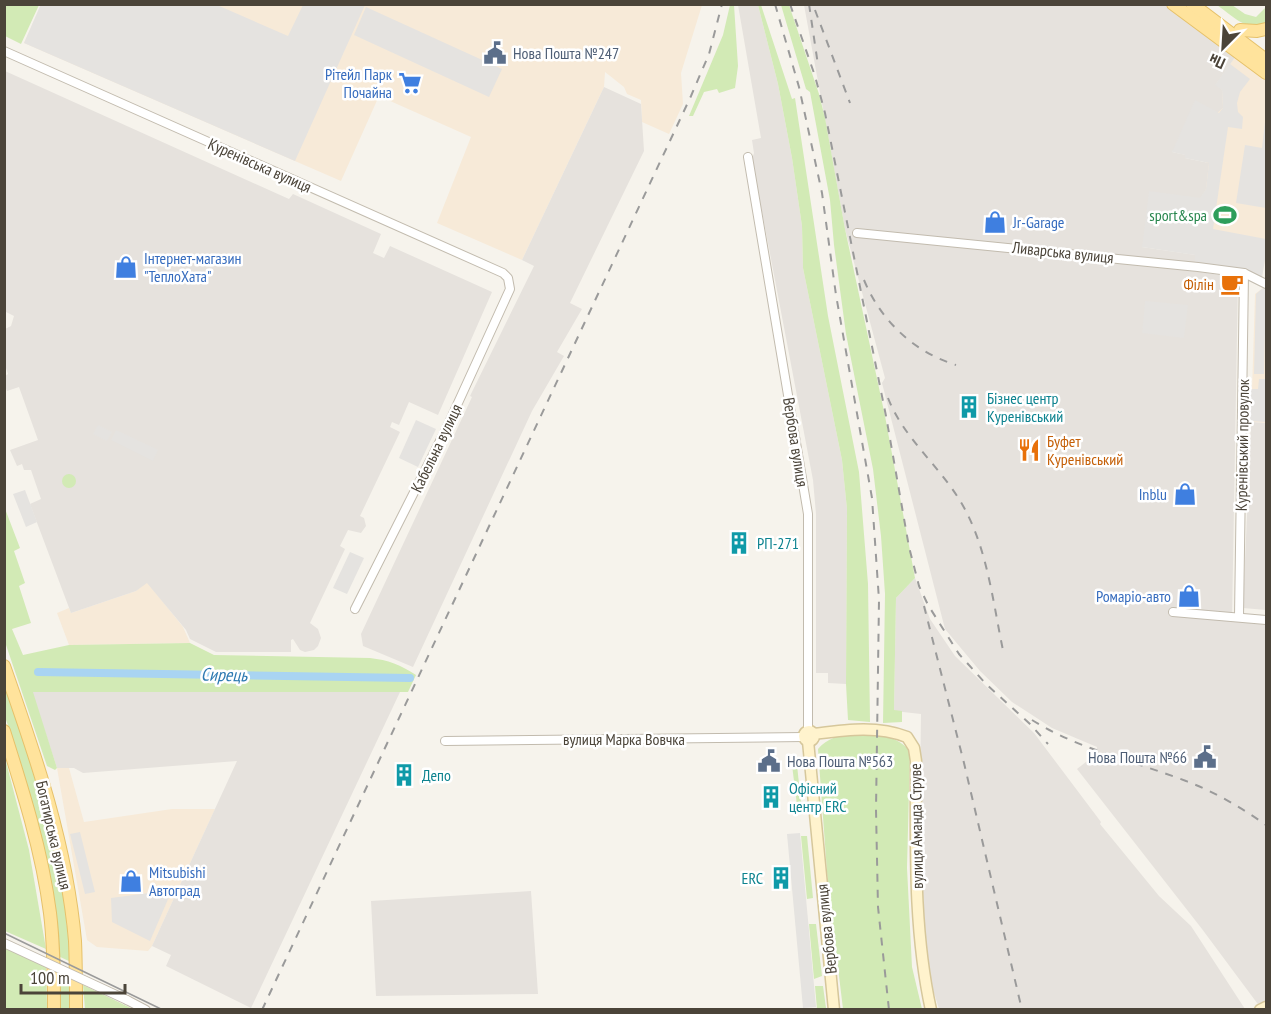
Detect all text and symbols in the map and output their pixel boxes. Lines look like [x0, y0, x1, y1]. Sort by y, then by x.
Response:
north arrow [1193, 18, 1253, 78]
public building icon: Нова Пошта №247 [482, 40, 508, 66]
place label: Нова Пошта №247 [513, 43, 619, 63]
text: Пн [1206, 49, 1228, 74]
place label: Рітейл Парк Почайна [325, 64, 393, 102]
supermarket icon: Рітейл Парк Почайна [397, 70, 423, 96]
street label: Куренівська вулиця [205, 133, 315, 197]
sports icon: sport&spa [1212, 202, 1238, 228]
place label: sport&spa [1149, 205, 1207, 225]
shop icon: Jr-Garage [982, 209, 1008, 235]
place label: Jr-Garage [1012, 212, 1064, 232]
street label: Ливарська вулиця [1010, 237, 1115, 267]
place label: Інтернет-магазин "ТеплоХата" [144, 248, 241, 286]
shop icon: Інтернет-магазин "ТеплоХата" [113, 254, 139, 280]
cafe icon: Філін [1219, 271, 1245, 297]
place label: Філін [1183, 274, 1214, 294]
street label: Куренівський провулок [1231, 378, 1253, 511]
place label: Бізнес центр Куренівський [987, 388, 1063, 426]
building icon: Бізнес центр Куренівський [956, 394, 982, 420]
street label: Вербова вулиця [779, 396, 813, 488]
street label: Кабельна вулиця [406, 401, 466, 495]
place label: Буфет Куренівський [1047, 431, 1123, 469]
restaurant icon: Буфет Куренівський [1016, 437, 1042, 463]
shop icon: Inblu [1172, 481, 1198, 507]
place label: Inblu [1139, 484, 1167, 504]
building icon: РП-271 [726, 530, 752, 556]
place label: РП-271 [757, 533, 799, 553]
shop icon: Ромаріо-авто [1176, 583, 1202, 609]
place label: Ромаріо-авто [1096, 586, 1171, 606]
water label: Сирець [201, 663, 248, 686]
street label: вулиця Марка Вовчка [563, 729, 685, 749]
public building icon: Нова Пошта №66 [1192, 744, 1218, 770]
place label: Нова Пошта №66 [1088, 747, 1187, 767]
public building icon: Нова Пошта №563 [756, 748, 782, 774]
place label: Нова Пошта №563 [787, 751, 893, 771]
building icon: Депо [391, 762, 417, 788]
street label: вулиця Аманда Струве [905, 763, 927, 889]
place label: Депо [422, 765, 451, 785]
place label: Офісний центр ERC [789, 778, 847, 816]
street label: Богатирська вулиця [32, 779, 76, 891]
building icon: Офісний центр ERC [758, 784, 784, 810]
place label: Mitsubishi Автоград [149, 862, 206, 900]
building icon: ERC [768, 865, 794, 891]
shop icon: Mitsubishi Автоград [118, 868, 144, 894]
place label: ERC [742, 868, 763, 888]
street label: Вербова вулиця [811, 883, 841, 975]
scale bar [21, 957, 124, 995]
text: 100 m [30, 966, 70, 989]

